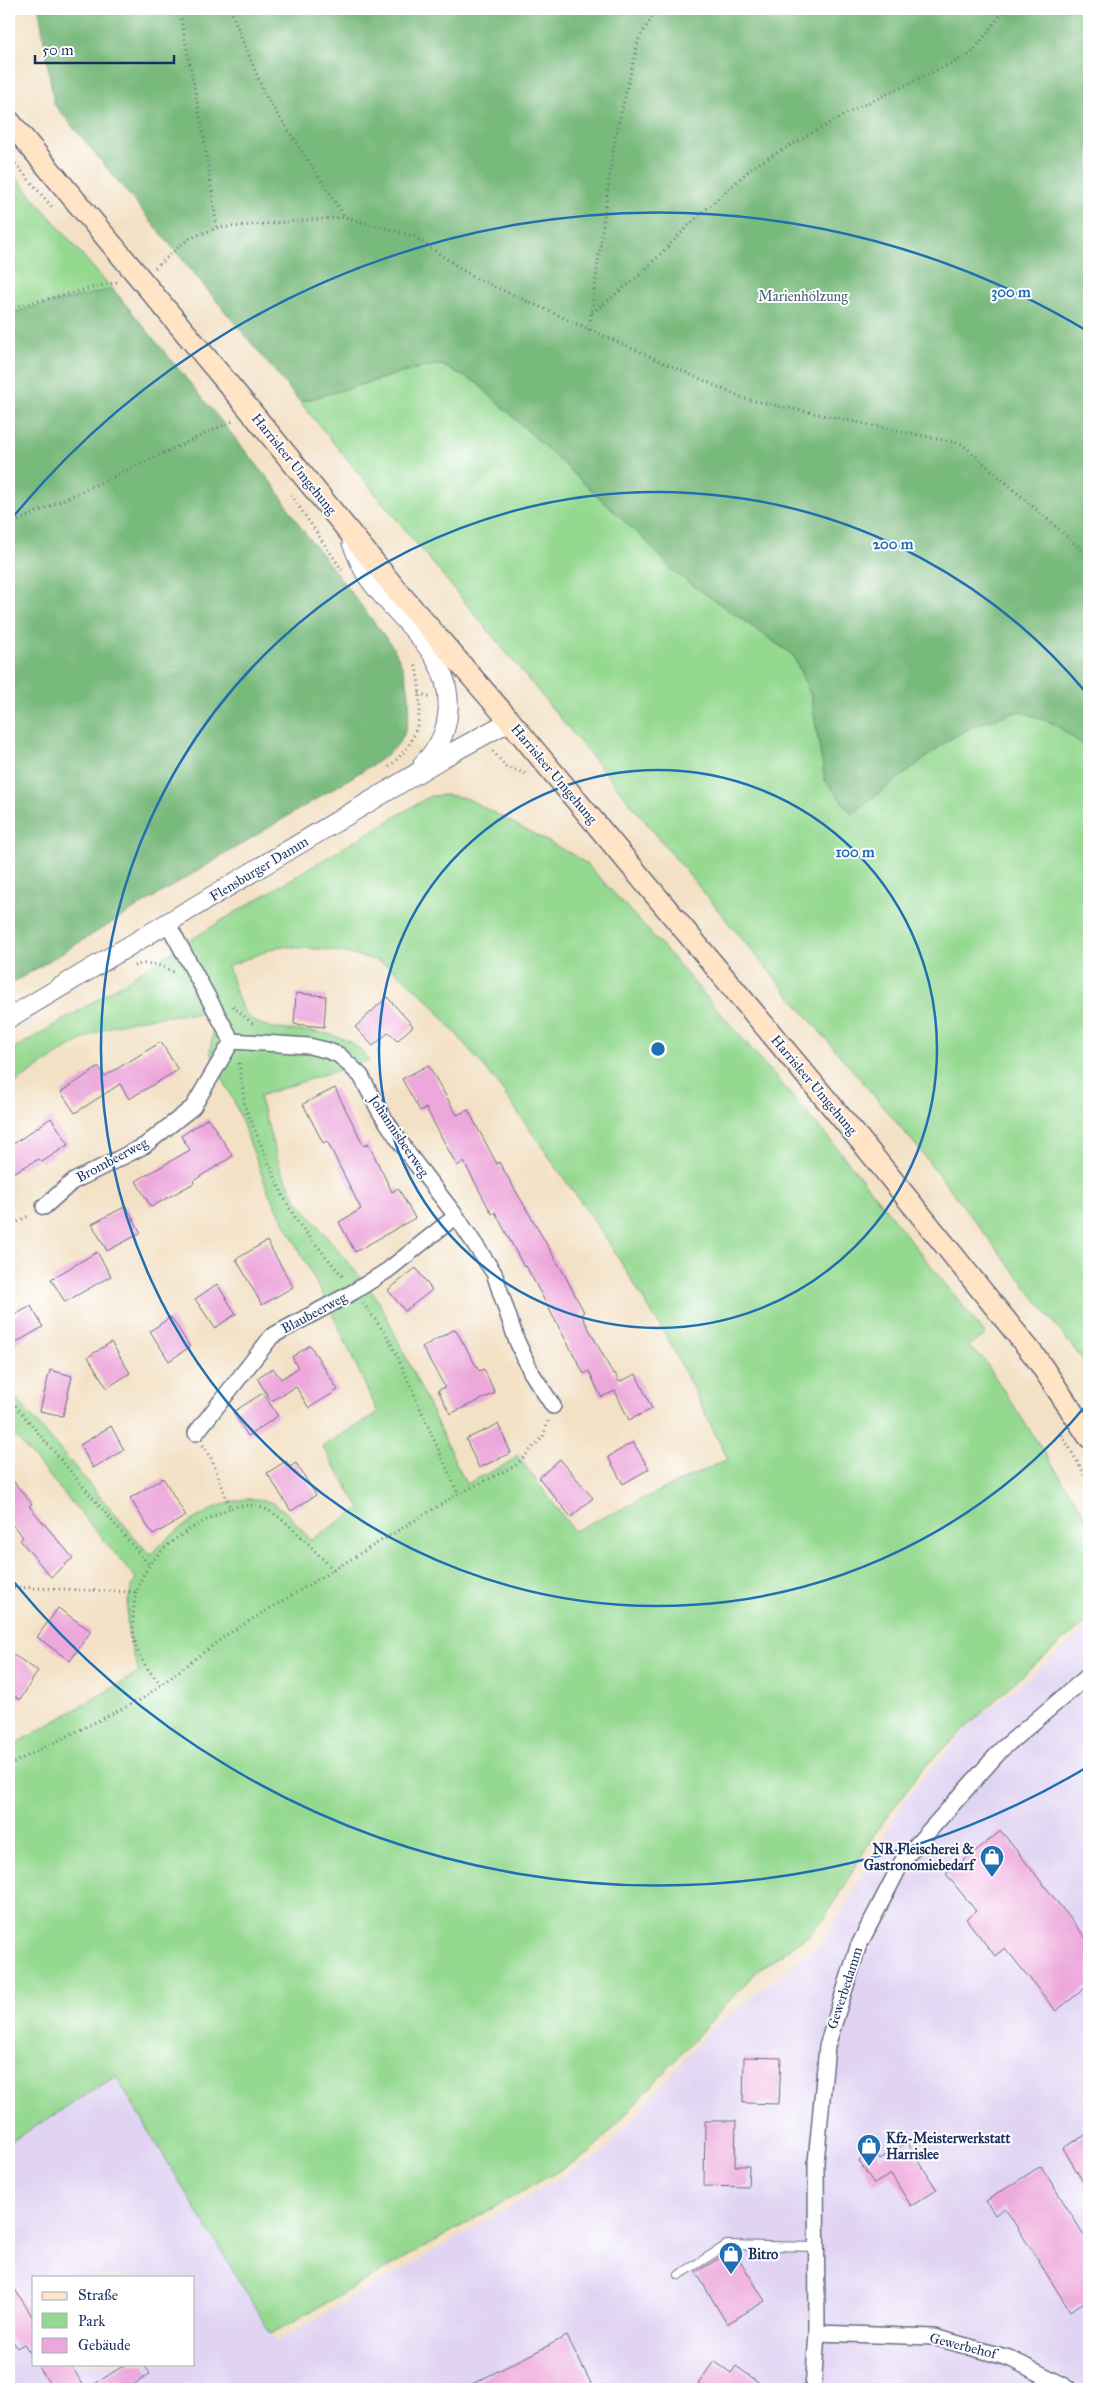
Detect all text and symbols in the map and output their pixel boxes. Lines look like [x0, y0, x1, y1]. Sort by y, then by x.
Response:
scale bar [35, 32, 174, 64]
text: 50 m [42, 41, 74, 59]
text: 300 m [991, 283, 1031, 302]
park label: Marienhölzung [758, 288, 848, 305]
street label: Harrisleer Umgehung [248, 410, 340, 518]
text: 200 m [873, 535, 914, 553]
street label: Harrisleer Umgehung [507, 721, 601, 828]
street label: Flensburger Damm [207, 833, 312, 905]
text: 100 m [835, 843, 875, 861]
street label: Harrisleer Umgehung [767, 1032, 861, 1139]
centre of rings [649, 1040, 667, 1058]
street label: Johannisbeerweg [363, 1090, 433, 1181]
street label: Brombeerweg [73, 1134, 151, 1186]
street label: Blaubeerweg [278, 1288, 350, 1337]
place label: NR Fleischerei & Gastronomiebedarf [864, 1841, 976, 1874]
shop icon: NR Fleischerei & Gastronomiebedarf [979, 1844, 1005, 1878]
street label: Gewerbedamm [824, 1945, 866, 2031]
place label: Kfz-Meisterwerkstatt Harrislee [886, 2130, 1011, 2163]
shop icon: Kfz-Meisterwerkstatt Harrislee [856, 2133, 882, 2167]
shop icon: Bitro [718, 2241, 744, 2275]
place label: Bitro [748, 2246, 778, 2263]
legend [32, 2276, 195, 2366]
text: Straße [78, 2286, 118, 2304]
text: Park [78, 2312, 105, 2330]
street label: Gewerbehof [928, 2329, 1000, 2363]
text: Gebäude [78, 2336, 131, 2354]

